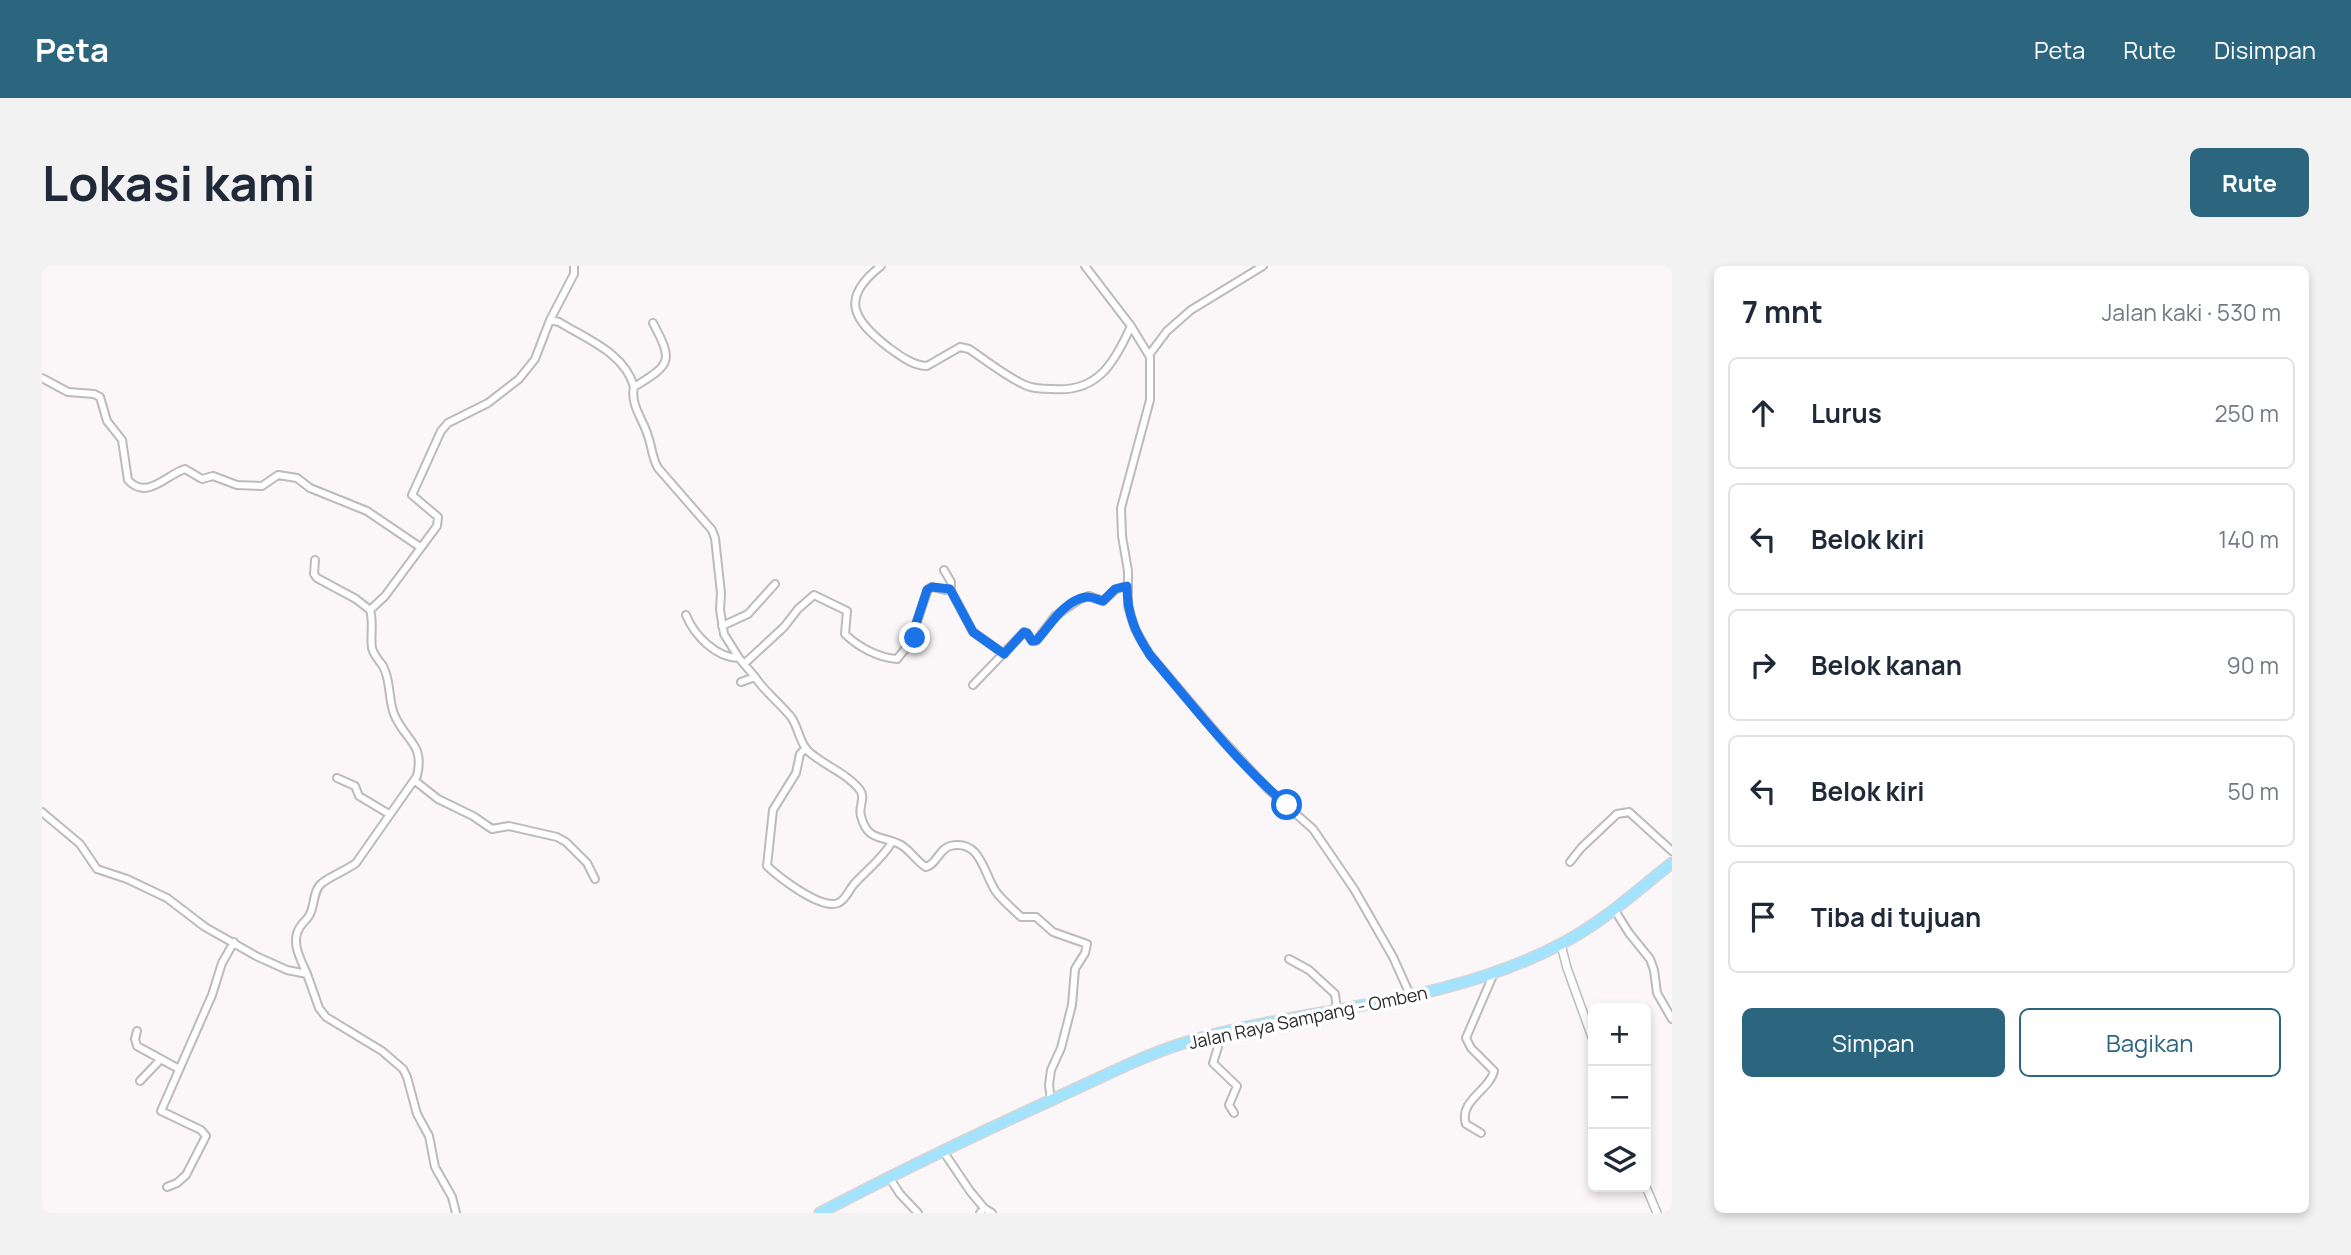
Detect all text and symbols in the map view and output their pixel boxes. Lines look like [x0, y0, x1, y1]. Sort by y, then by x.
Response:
text: Peta [35, 27, 109, 72]
text: Peta [2034, 33, 2085, 66]
text: Rute [2123, 33, 2176, 66]
text: Disimpan [2214, 33, 2316, 66]
button: Rute [2190, 148, 2309, 217]
text: Lokasi kami [42, 149, 315, 216]
text: 7 mnt [1742, 291, 1823, 332]
text: Jalan kaki · 530 m [2102, 296, 2281, 328]
icon: ahead [1744, 394, 1782, 432]
text: Lurus [1811, 395, 1882, 431]
text: 250 m [2214, 397, 2279, 429]
icon: left [1744, 520, 1782, 558]
text: Belok kiri [1811, 521, 1925, 557]
text: 140 m [2218, 523, 2279, 555]
route end [899, 622, 930, 653]
icon: right [1744, 646, 1782, 684]
text: Belok kanan [1811, 647, 1962, 683]
text: 90 m [2227, 649, 2279, 681]
icon: left [1744, 772, 1782, 810]
text: Belok kiri [1811, 773, 1925, 809]
text: 50 m [2228, 775, 2279, 807]
route start [1271, 789, 1302, 820]
icon: arrive [1744, 898, 1782, 936]
text: Tiba di tujuan [1811, 899, 1981, 935]
street label: Jalan Raya Sampang - Omben [1186, 980, 1430, 1054]
map controls [1588, 1003, 1651, 1192]
button: + [1588, 1003, 1651, 1066]
button: Simpan [1742, 1008, 2005, 1077]
button: Bagikan [2019, 1008, 2281, 1077]
button: − [1588, 1066, 1651, 1129]
button: layers [1588, 1129, 1651, 1192]

